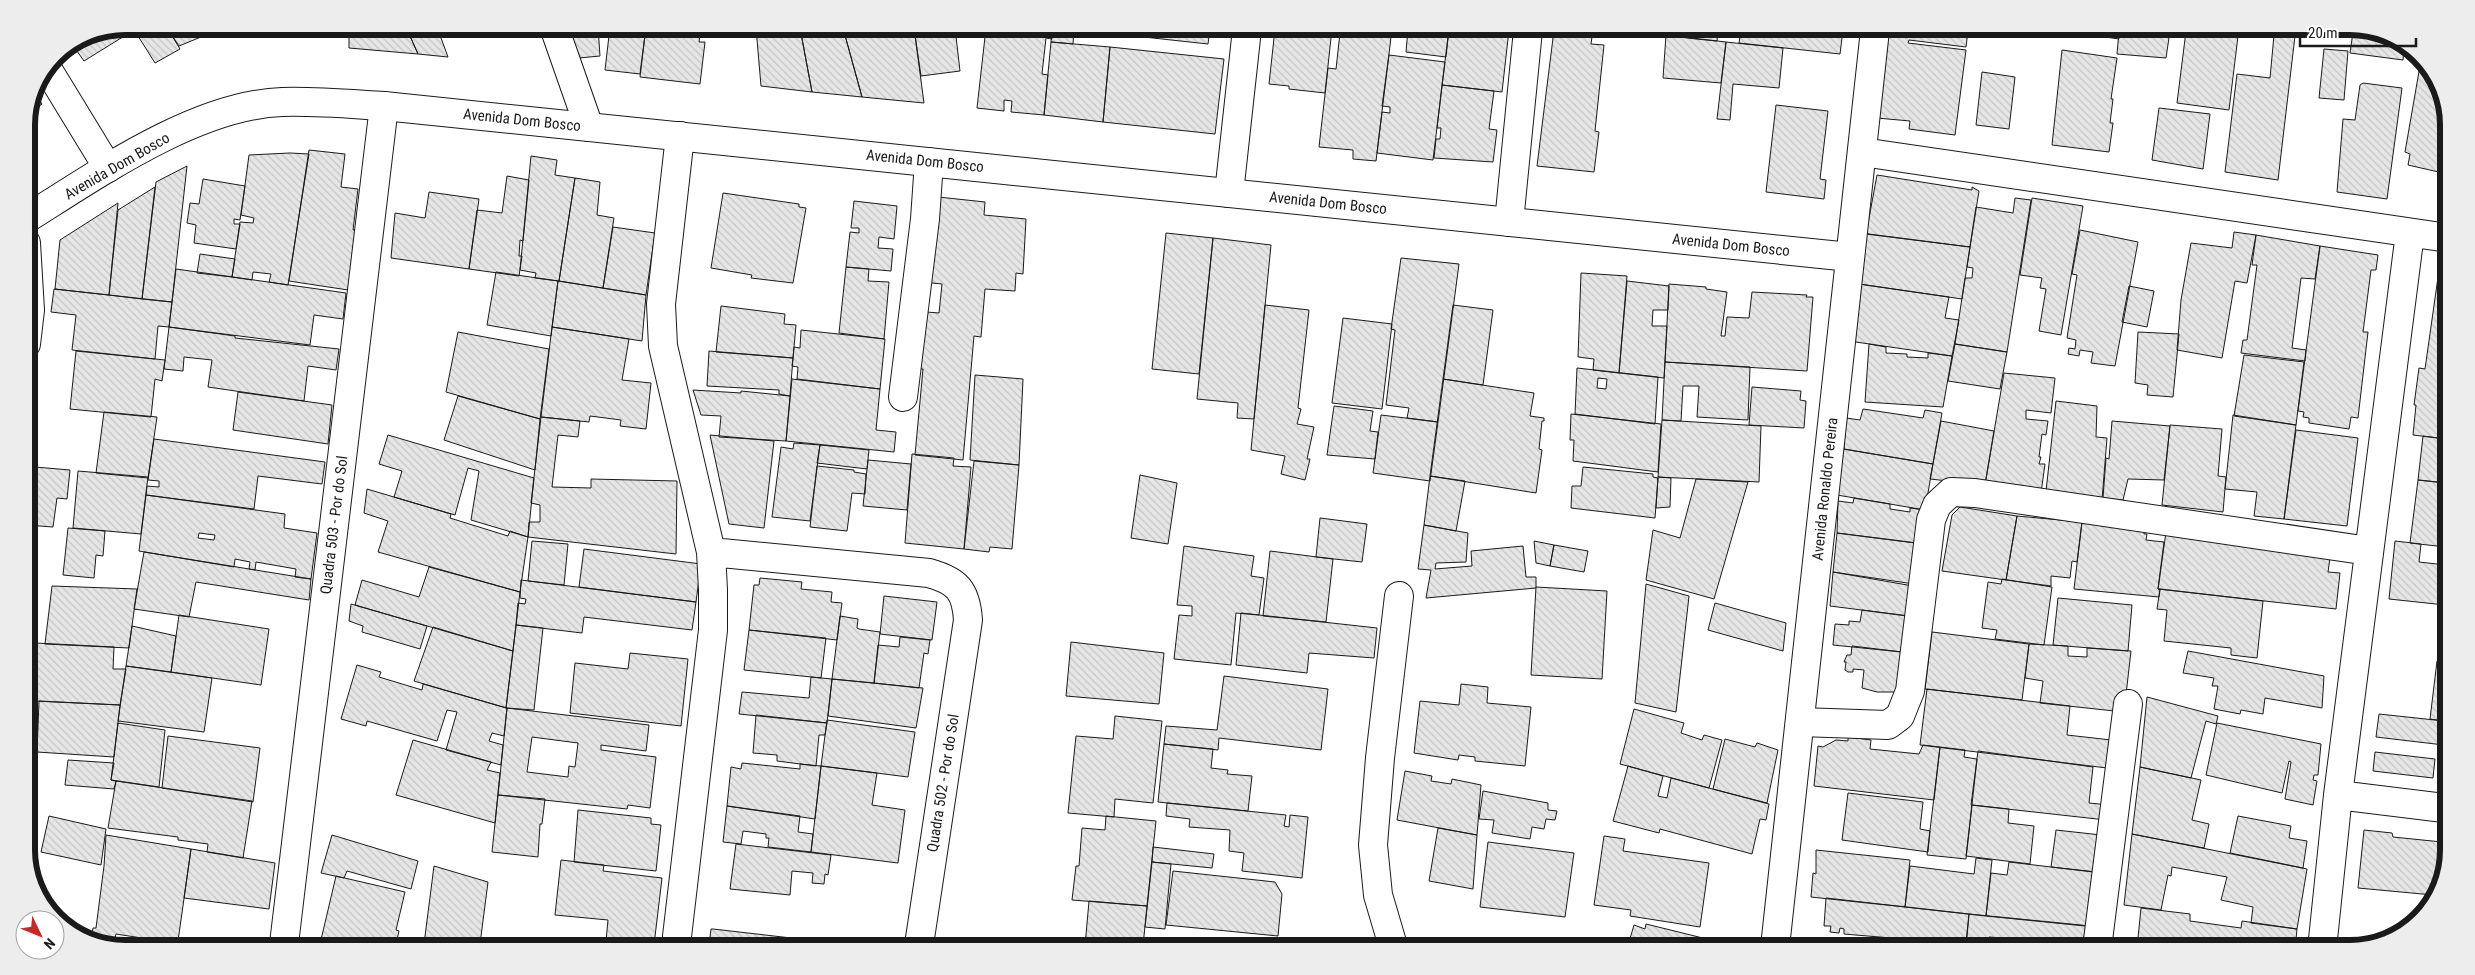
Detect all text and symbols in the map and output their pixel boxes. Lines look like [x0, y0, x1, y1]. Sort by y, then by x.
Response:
scale bar [2300, 15, 2416, 47]
text: 20 m [2308, 24, 2338, 42]
street label: Avenida Dom Bosco [462, 105, 582, 135]
street label: Avenida Dom Bosco [61, 129, 173, 203]
street label: Avenida Dom Bosco [865, 146, 985, 176]
street label: Avenida Dom Bosco [1268, 188, 1388, 218]
street label: Avenida Dom Bosco [1671, 230, 1791, 260]
street label: Avenida Ronaldo Pereira [1809, 417, 1841, 561]
street label: Quadra 503 - Por do Sol [317, 455, 351, 595]
street label: Quadra 502 - Por do Sol [923, 713, 963, 853]
north arrow [15, 910, 65, 960]
text: N [41, 935, 58, 952]

